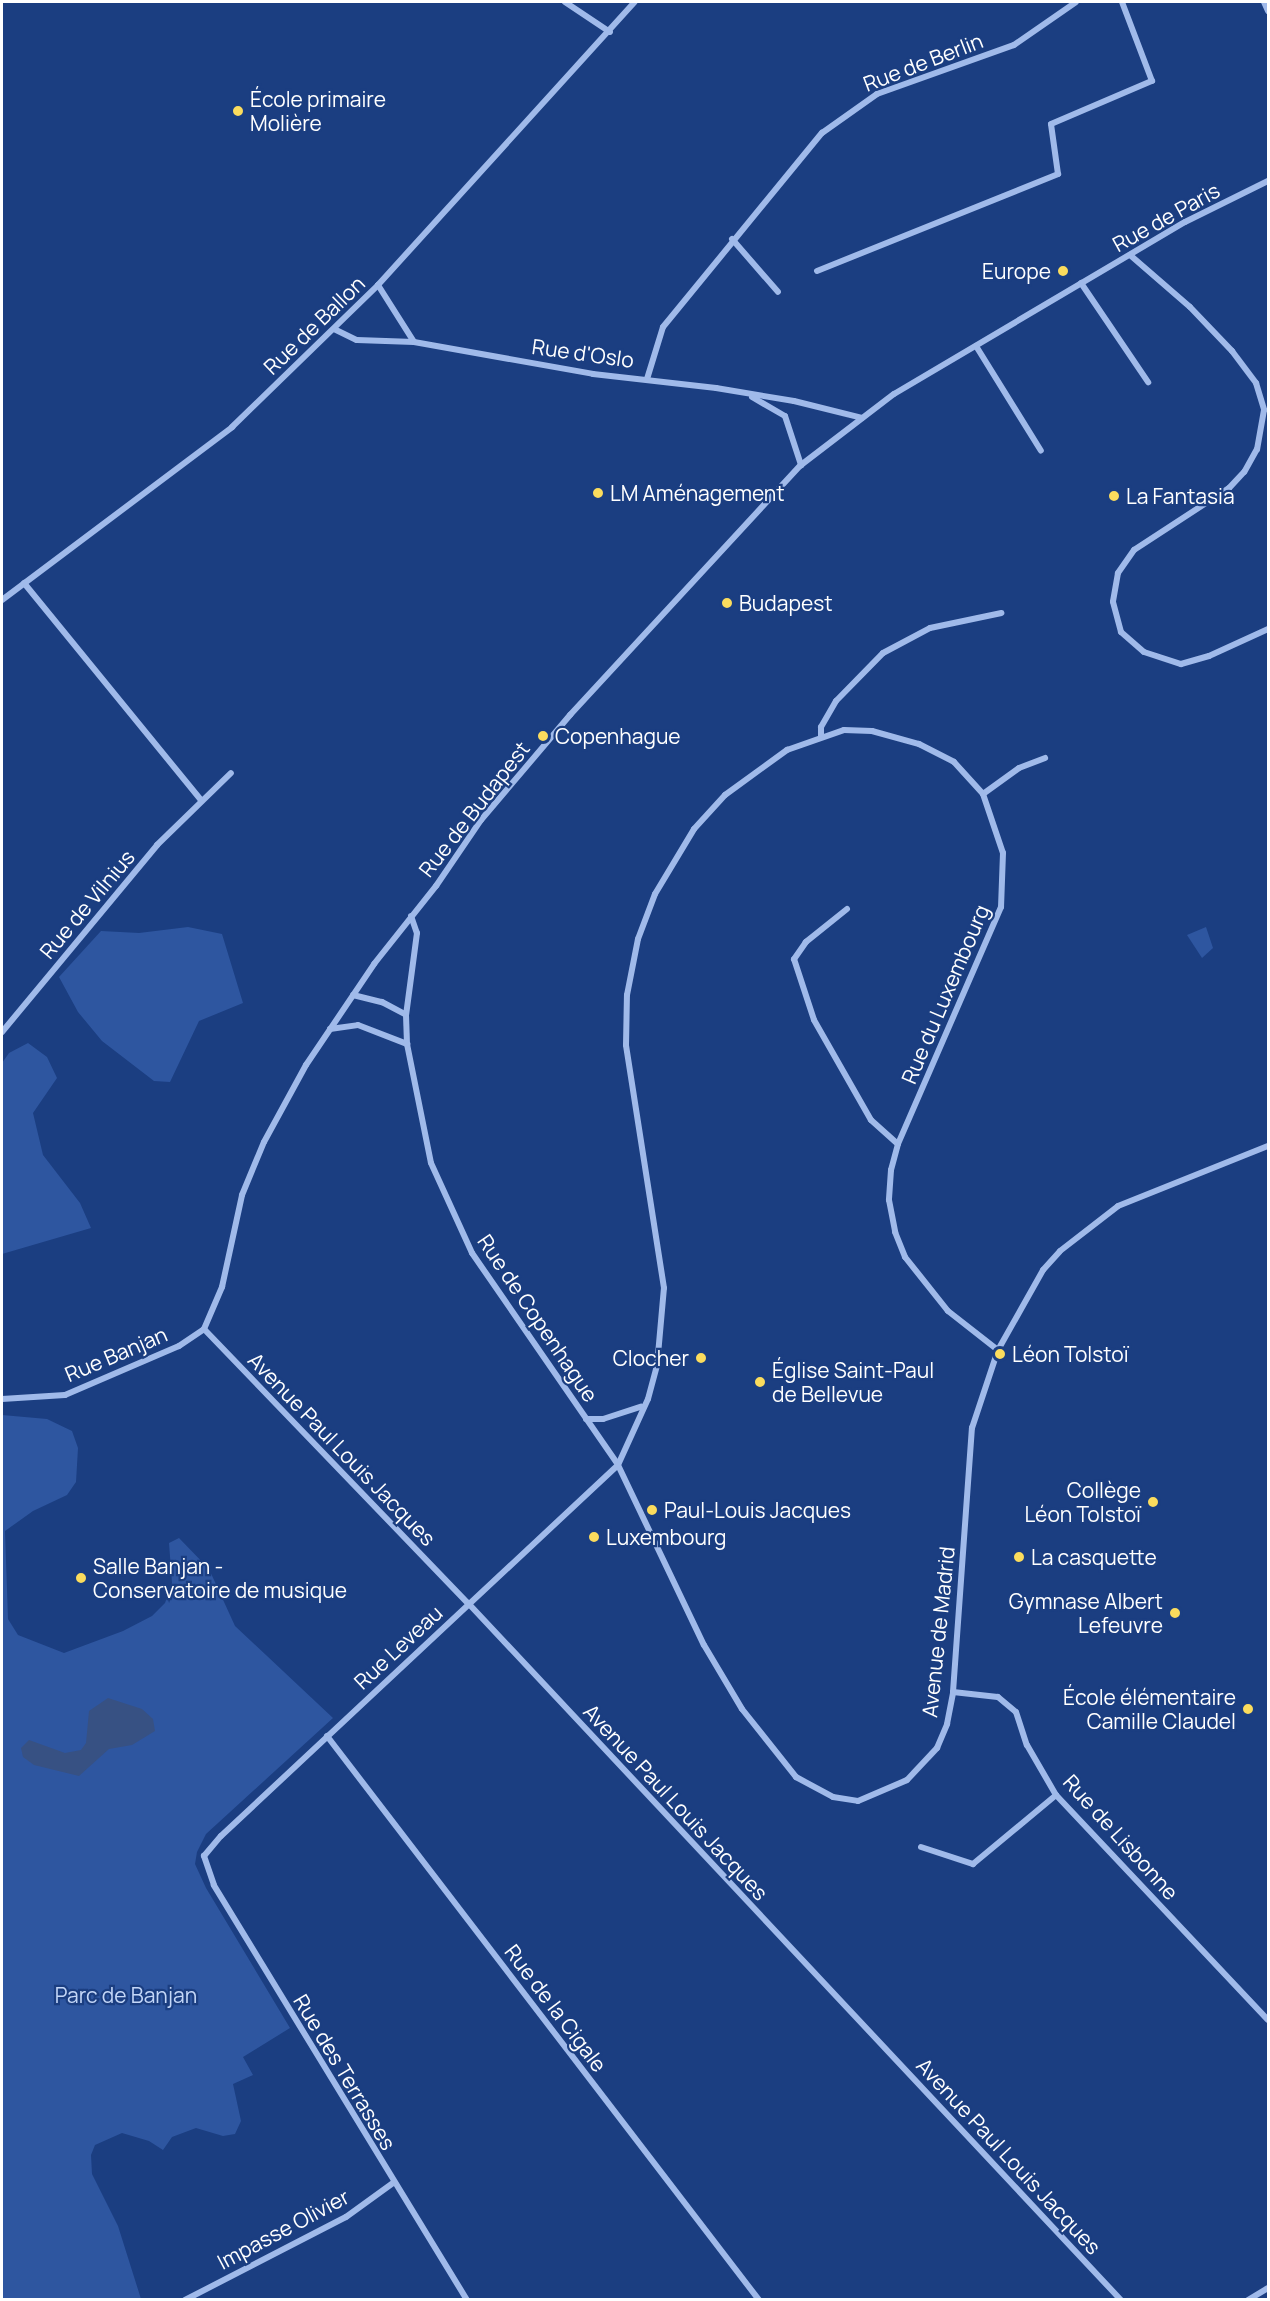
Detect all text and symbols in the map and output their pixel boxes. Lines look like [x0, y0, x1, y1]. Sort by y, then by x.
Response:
street label: Rue de Berlin [860, 28, 986, 96]
place label: École primaire Molière [250, 86, 386, 136]
marker: École primaire Molière [231, 104, 245, 118]
street label: Rue de Paris [1108, 177, 1224, 257]
place label: Europe [982, 258, 1051, 284]
marker: Europe [1056, 264, 1070, 278]
street label: Rue de Ballon [258, 271, 370, 379]
street label: Rue d'Oslo [530, 333, 636, 373]
place label: LM Aménagement [610, 480, 785, 506]
place label: La Fantasia [1126, 483, 1235, 509]
marker: LM Aménagement [591, 486, 605, 500]
marker: La Fantasia [1107, 489, 1121, 503]
place label: Budapest [739, 590, 833, 616]
marker: Budapest [720, 596, 734, 610]
place label: Copenhague [555, 723, 681, 749]
marker: Copenhague [536, 729, 550, 743]
street label: Rue de Budapest [413, 736, 535, 882]
street label: Rue de Vilnius [34, 845, 140, 963]
street label: Rue du Luxembourg [896, 901, 994, 1087]
street label: Rue de Copenhague [473, 1229, 603, 1407]
street label: Rue Banjan [61, 1321, 171, 1387]
place label: Léon Tolstoï [1012, 1341, 1129, 1367]
place label: Clocher [613, 1345, 689, 1371]
street label: Avenue Paul Louis Jacques [243, 1347, 441, 1551]
marker: Léon Tolstoï [993, 1347, 1007, 1361]
marker: Clocher [694, 1351, 708, 1365]
place label: Église Saint-Paul de Bellevue [772, 1357, 934, 1407]
marker: Église Saint-Paul de Bellevue [753, 1375, 767, 1389]
place label: Collège Léon Tolstoï [1024, 1477, 1141, 1527]
marker: Collège Léon Tolstoï [1146, 1495, 1160, 1509]
place label: Paul-Louis Jacques [664, 1497, 851, 1523]
marker: Paul-Louis Jacques [645, 1503, 659, 1517]
place label: Luxembourg [606, 1524, 727, 1550]
marker: Luxembourg [587, 1530, 601, 1544]
place label: La casquette [1031, 1544, 1157, 1570]
street label: Avenue de Madrid [916, 1545, 960, 1719]
marker: La casquette [1012, 1550, 1026, 1564]
place label: Salle Banjan - Conservatoire de musique [93, 1553, 347, 1603]
marker: Salle Banjan - Conservatoire de musique [74, 1571, 88, 1585]
place label: Gymnase Albert Lefeuvre [1009, 1588, 1163, 1638]
street label: Rue Leveau [349, 1600, 447, 1694]
marker: Gymnase Albert Lefeuvre [1168, 1606, 1182, 1620]
place label: École élémentaire Camille Claudel [1063, 1684, 1236, 1734]
street label: Avenue Paul Louis Jacques [579, 1699, 773, 1905]
marker: École élémentaire Camille Claudel [1241, 1702, 1255, 1716]
street label: Rue de Lisbonne [1058, 1769, 1184, 1905]
street label: Rue de la Cigale [500, 1939, 612, 2077]
park label: Parc de Banjan [55, 1982, 197, 2008]
street label: Rue des Terrasses [289, 1990, 401, 2154]
street label: Avenue Paul Louis Jacques [912, 2053, 1106, 2259]
street label: Impasse Olivier [213, 2184, 353, 2274]

